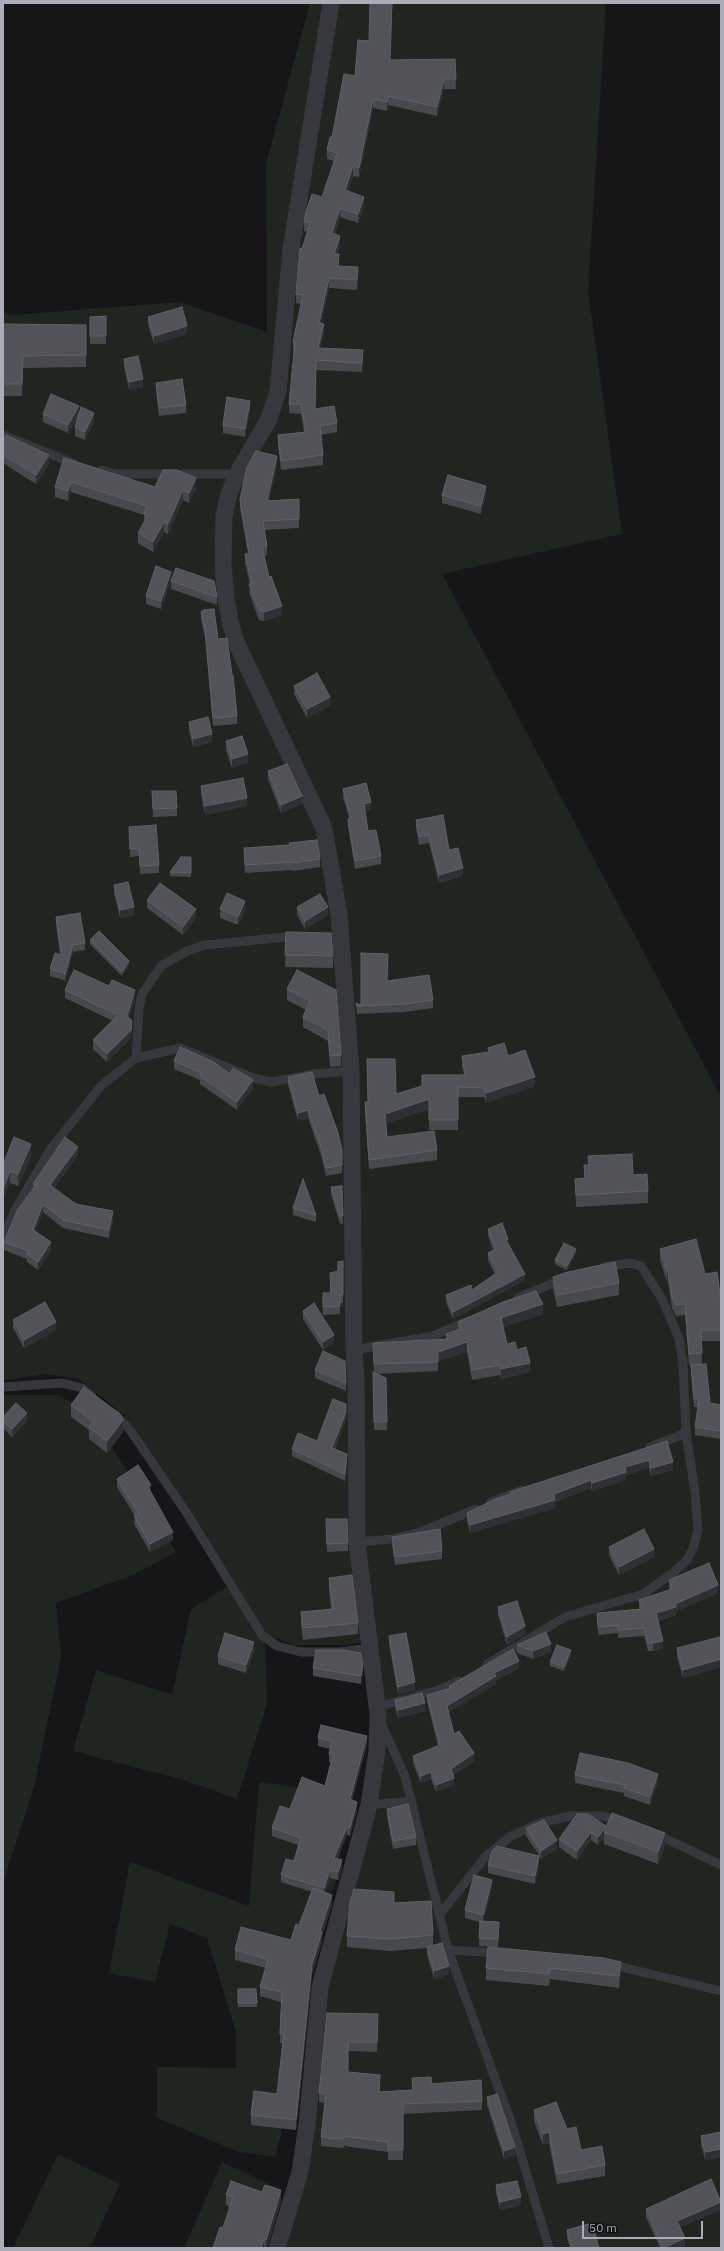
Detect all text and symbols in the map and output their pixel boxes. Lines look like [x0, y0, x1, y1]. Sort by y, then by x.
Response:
scale bar [584, 2213, 705, 2239]
text: 50 m [589, 2220, 617, 2235]

